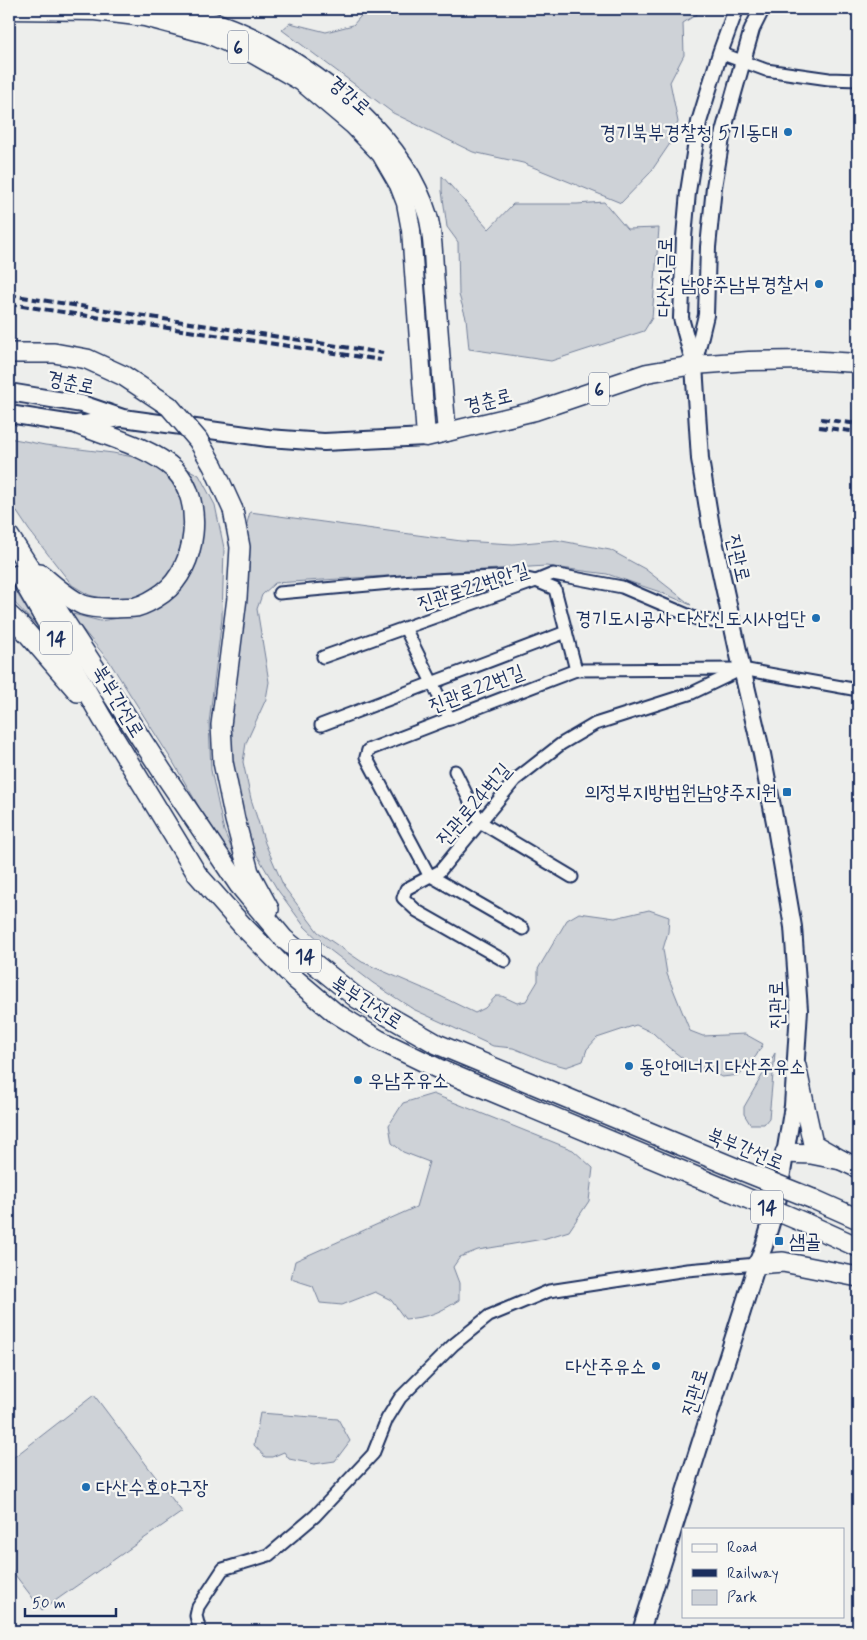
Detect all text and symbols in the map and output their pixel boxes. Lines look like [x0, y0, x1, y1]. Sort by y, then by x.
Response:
road number: 6 [228, 31, 248, 64]
street label: 경강로 [322, 70, 376, 122]
place label: 경기북부경찰청 5기동대 [600, 120, 778, 147]
marker: 경기북부경찰청 5기동대 [782, 126, 794, 138]
street label: 다산지금로 [651, 237, 680, 317]
place label: 남양주남부경찰서 [680, 272, 809, 299]
marker: 남양주남부경찰서 [813, 278, 825, 290]
street label: 경춘로 [44, 365, 97, 402]
road number: 6 [589, 372, 609, 406]
street label: 경춘로 [462, 383, 515, 420]
street label: 진관로 [719, 532, 756, 585]
street label: 진관로22번안길 [414, 557, 533, 618]
place label: 경기도시공사 다산신도시사업단 [575, 606, 806, 633]
marker: 경기도시공사 다산신도시사업단 [810, 612, 822, 624]
road number: 14 [40, 622, 72, 654]
street label: 진관로22번길 [425, 659, 528, 720]
street label: 북부간선로 [85, 660, 150, 743]
street label: 진관로24번길 [431, 758, 518, 852]
place label: 의정부지방법원남양주지원 [584, 780, 777, 807]
marker: 의정부지방법원남양주지원 [781, 786, 793, 798]
road number: 14 [289, 939, 321, 972]
street label: 북부간선로 [325, 970, 407, 1036]
street label: 진관로 [764, 981, 791, 1029]
place label: 동안에너지 다산주유소 [639, 1054, 805, 1081]
marker: 동안에너지 다산주유소 [623, 1060, 635, 1072]
place label: 우남주유소 [368, 1068, 448, 1095]
marker: 우남주유소 [352, 1074, 364, 1086]
street label: 북부간선로 [703, 1122, 788, 1177]
road number: 14 [751, 1190, 783, 1224]
place label: 샘골 [789, 1229, 821, 1256]
marker: 샘골 [773, 1235, 785, 1247]
place label: 다산주유소 [566, 1354, 646, 1381]
marker: 다산주유소 [650, 1360, 662, 1372]
street label: 진관로 [675, 1365, 715, 1419]
place label: 다산수호야구장 [96, 1475, 209, 1502]
marker: 다산수호야구장 [80, 1481, 92, 1493]
legend [682, 1528, 844, 1618]
text: Road [727, 1538, 757, 1558]
text: Railway [727, 1564, 779, 1584]
scale bar [25, 1585, 116, 1617]
text: Park [727, 1588, 757, 1608]
text: 50 m [32, 1594, 66, 1614]

